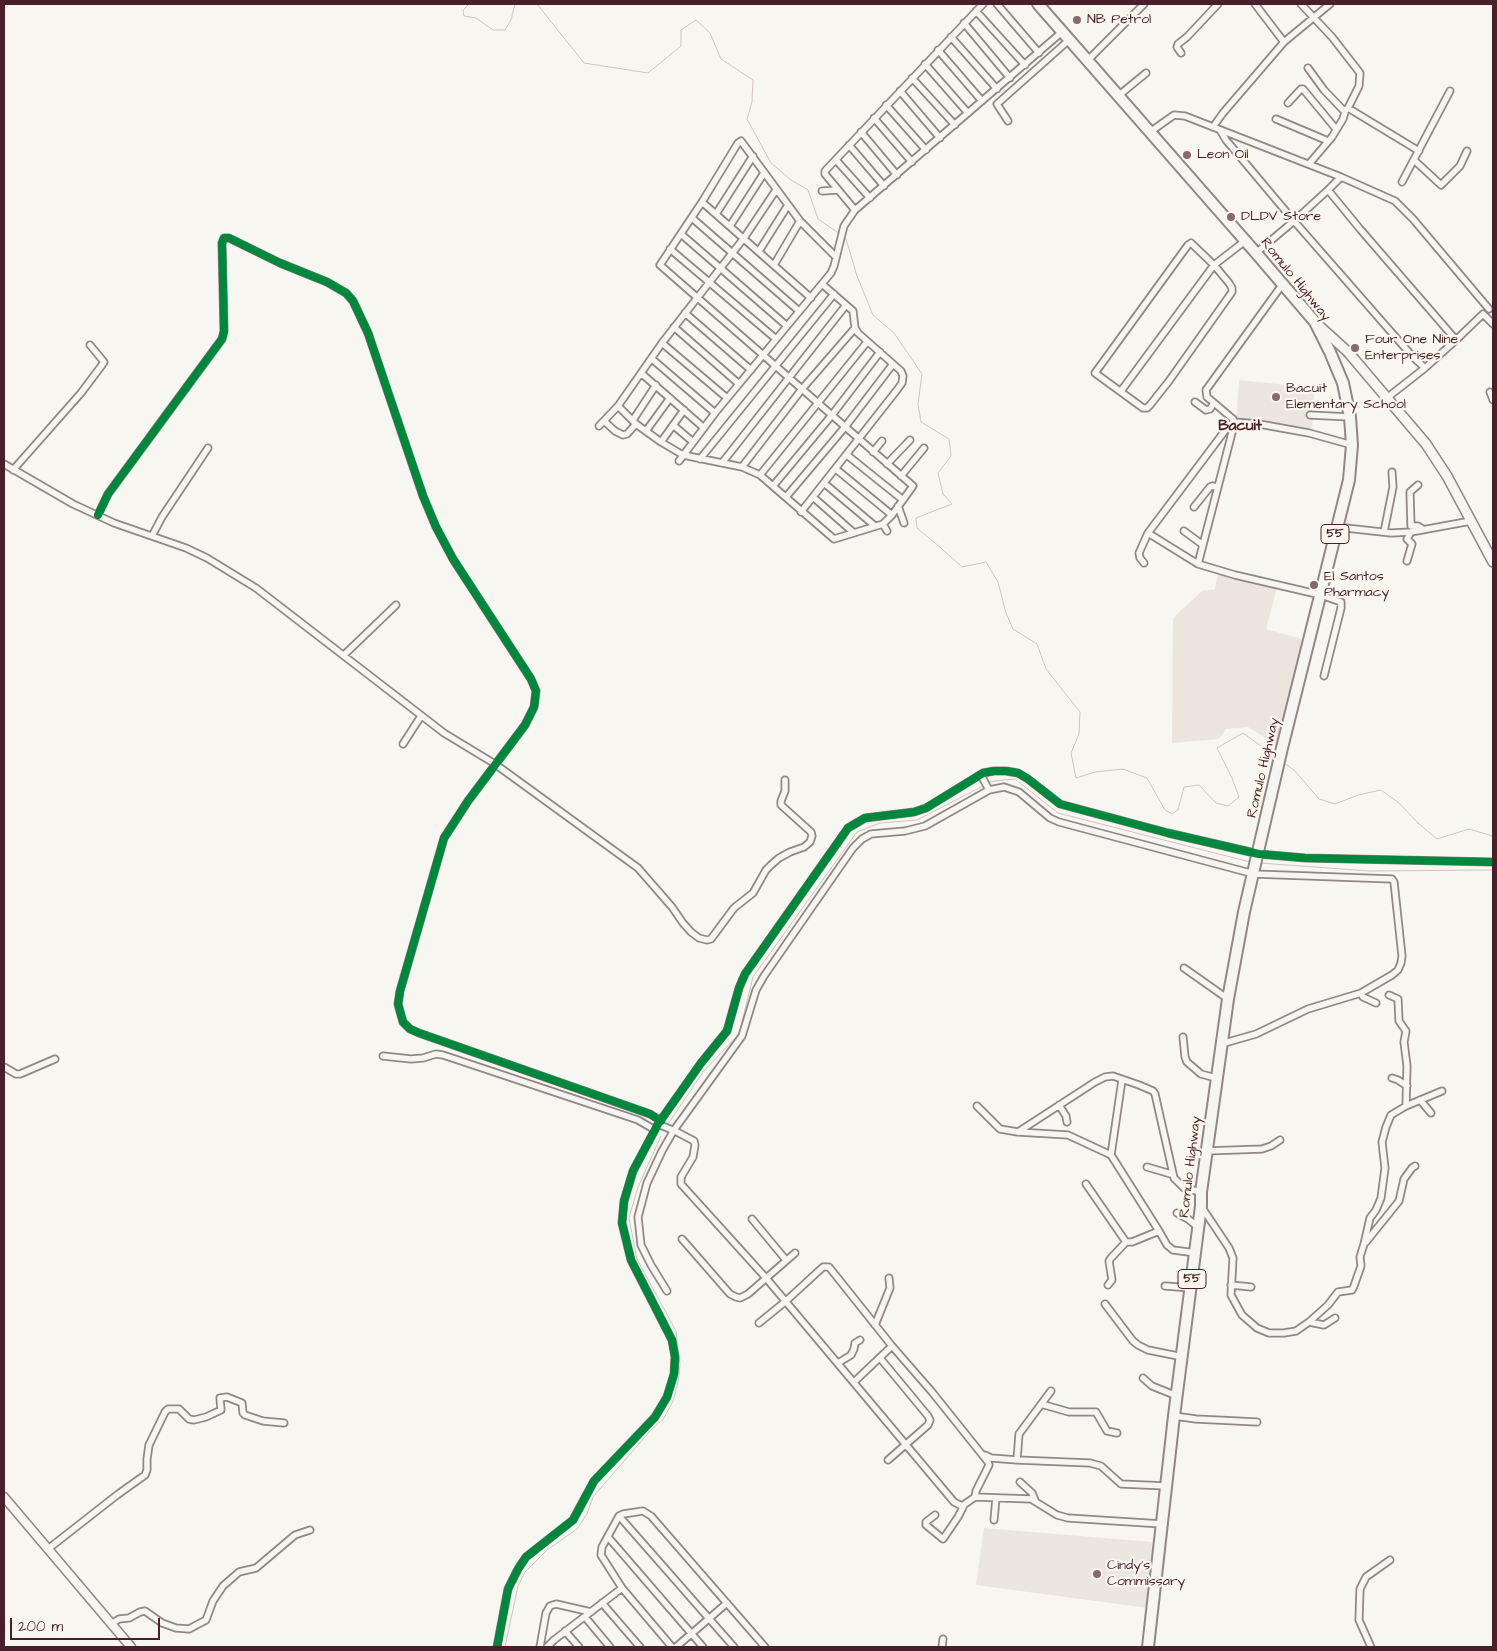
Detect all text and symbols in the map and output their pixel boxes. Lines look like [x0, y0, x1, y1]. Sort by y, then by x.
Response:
place label: NB Petrol [1087, 12, 1151, 28]
marker: NB Petrol [1071, 14, 1083, 26]
place label: Leon Oil [1197, 147, 1248, 163]
marker: Leon Oil [1181, 149, 1193, 161]
place label: DLDV Store [1241, 209, 1321, 225]
marker: DLDV Store [1225, 211, 1237, 223]
street label: Romulo Highway [1256, 235, 1334, 325]
place label: Four One Nine Enterprises [1365, 332, 1458, 364]
marker: Four One Nine Enterprises [1349, 342, 1361, 354]
place label: Bacuit Elementary School [1286, 381, 1406, 414]
marker: Bacuit Elementary School [1270, 391, 1282, 403]
district label: Bacuit [1218, 418, 1262, 436]
road number: 55 [1321, 524, 1349, 544]
place label: El Santos Pharmacy [1324, 569, 1389, 602]
marker: El Santos Pharmacy [1308, 579, 1320, 591]
street label: Romulo Highway [1244, 716, 1284, 820]
street label: Romulo Highway [1176, 1115, 1206, 1219]
road number: 55 [1178, 1270, 1206, 1288]
place label: Cindy's Commissary [1107, 1558, 1185, 1590]
marker: Cindy's Commissary [1091, 1568, 1103, 1580]
scale bar [12, 1608, 162, 1640]
text: 200 m [18, 1616, 63, 1637]

